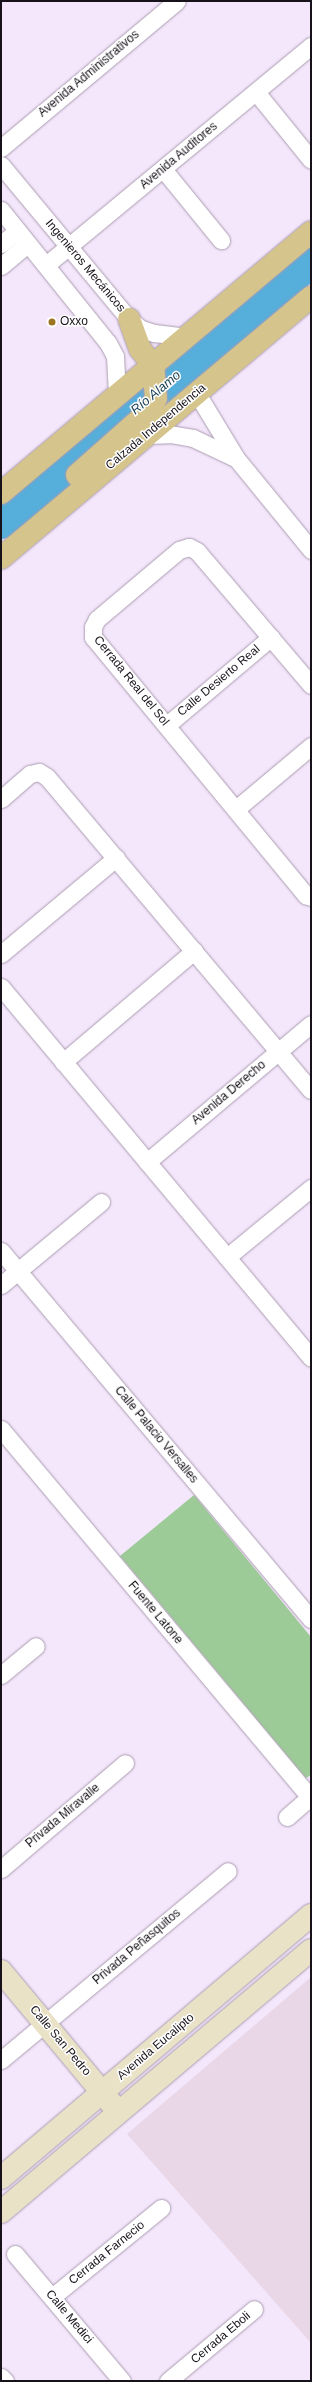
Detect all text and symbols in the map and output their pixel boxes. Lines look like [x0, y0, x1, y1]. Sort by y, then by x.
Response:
street label: Avenida Administrativos [35, 27, 143, 121]
street label: Avenida Auditores [137, 119, 221, 193]
street label: Ingenieros Mecánicos [42, 217, 128, 315]
place label: Oxxo [60, 315, 88, 329]
marker: Oxxo [47, 317, 57, 327]
water label: Río Alamo [128, 368, 184, 418]
street label: Calzada Independencia [103, 381, 209, 473]
street label: Cerrada Real del Sol [90, 633, 172, 729]
street label: Calle Desierto Real [175, 642, 263, 720]
street label: Avenida Derecho [189, 1058, 269, 1128]
street label: Calle Palacio Versalles [111, 1384, 201, 1486]
street label: Fuente Latone [125, 1579, 185, 1647]
street label: Privada Miravalle [23, 1781, 103, 1851]
street label: Privada Peñasquitos [90, 1906, 184, 1988]
street label: Calle San Pedro [26, 2003, 94, 2079]
street label: Avenida Eucalipto [115, 2011, 197, 2083]
street label: Cerrada Farnecio [66, 2218, 148, 2288]
street label: Calle Medici [42, 2287, 96, 2347]
street label: Cerrada Eboli [188, 2309, 254, 2367]

